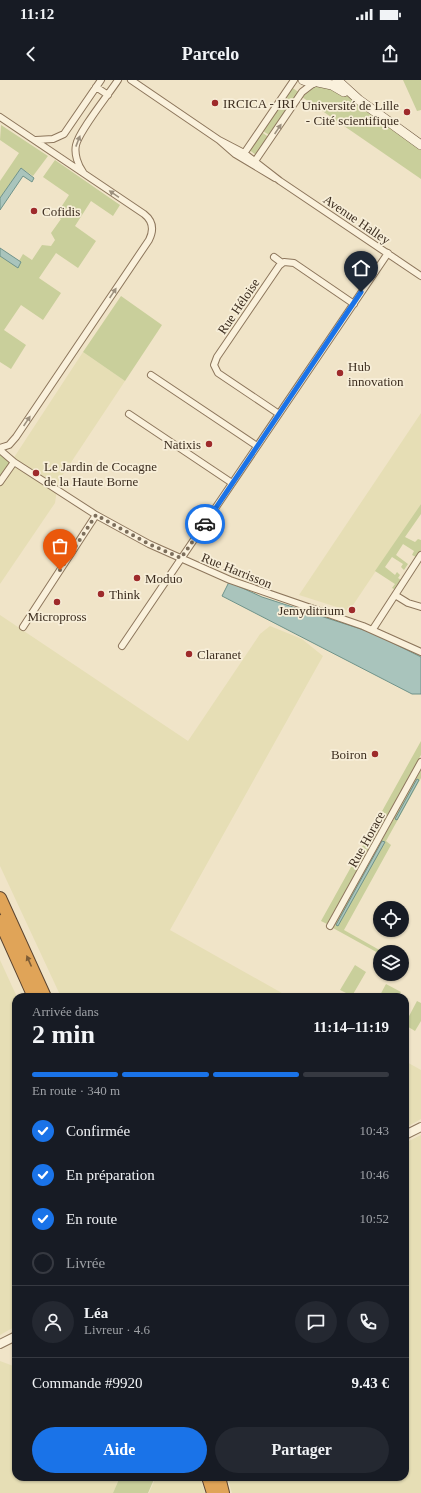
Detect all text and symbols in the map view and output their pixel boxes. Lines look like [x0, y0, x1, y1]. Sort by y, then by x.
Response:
text: 11:12 [20, 6, 54, 22]
icon: back [20, 43, 42, 65]
icon: share [379, 43, 401, 65]
text: Parcelo [182, 44, 239, 64]
place label: IRCICA - IRI [223, 96, 295, 111]
marker: IRCICA - IRI [210, 98, 220, 108]
place label: Université de Lille ‐ Cité scientifique [302, 98, 399, 128]
marker: Université de Lille ‐ Cité scientifique [402, 107, 412, 117]
one-way arrow [274, 124, 282, 134]
one-way arrow [76, 134, 82, 146]
one-way arrow [109, 190, 119, 198]
street label: Avenue Halley [320, 192, 393, 248]
place label: Cofidis [42, 204, 80, 219]
marker: Cofidis [29, 206, 39, 216]
pin [344, 251, 378, 292]
icon: home [350, 257, 372, 279]
street label: Rue Héloise [214, 275, 263, 337]
one-way arrow [109, 288, 117, 298]
place label: Hub innovation [348, 359, 404, 389]
marker: Hub innovation [335, 368, 345, 378]
one-way arrow [23, 416, 30, 427]
place label: Natixis [163, 437, 201, 452]
marker: Natixis [204, 439, 214, 449]
place label: Le Jardin de Cocagne de la Haute Borne [44, 459, 157, 489]
marker: Le Jardin de Cocagne de la Haute Borne [31, 468, 41, 478]
courier [185, 504, 225, 544]
icon: car [194, 513, 216, 535]
pin [43, 529, 77, 570]
icon: bag [49, 535, 71, 557]
street label: Rue Harrisson [199, 550, 275, 592]
place label: Moduo [145, 571, 183, 586]
marker: Moduo [132, 573, 142, 583]
place label: Think [109, 587, 141, 602]
marker: Think [96, 589, 106, 599]
marker: Micropross [52, 597, 62, 607]
place label: Jemyditrium [278, 603, 344, 618]
marker: Jemyditrium [347, 605, 357, 615]
place label: Micropross [27, 609, 87, 624]
place label: Claranet [197, 647, 241, 662]
marker: Claranet [184, 649, 194, 659]
place label: Boiron [331, 747, 367, 762]
marker: Boiron [370, 749, 380, 759]
street label: Rue Horace [345, 808, 388, 870]
map controls [373, 901, 409, 981]
button: locate [373, 901, 409, 937]
button: layers [373, 945, 409, 981]
one-way arrow [26, 955, 32, 967]
text: Arrivée dans [32, 1004, 99, 1019]
text: 11:14–11:19 [313, 1019, 389, 1035]
text: 2 min [32, 1020, 95, 1049]
text: En route · 340 m [32, 1083, 120, 1098]
icon: check [32, 1120, 54, 1142]
text: Confirmée [66, 1123, 130, 1139]
text: 10:43 [359, 1123, 389, 1138]
icon: check [32, 1164, 54, 1186]
text: En préparation [66, 1167, 155, 1183]
text: 10:46 [359, 1167, 389, 1182]
icon: check [32, 1208, 54, 1230]
text: En route [66, 1211, 117, 1227]
text: 10:52 [359, 1211, 389, 1226]
text: Livrée [66, 1255, 105, 1271]
button: person [32, 1301, 74, 1343]
button: chat [295, 1301, 337, 1343]
button: phone [347, 1301, 389, 1343]
text: Léa [84, 1305, 108, 1321]
text: Livreur · 4.6 [84, 1322, 150, 1337]
text: Commande #9920 [32, 1375, 142, 1391]
text: 9.43 € [352, 1375, 389, 1391]
button: Aide [32, 1427, 207, 1473]
button: Partager [215, 1427, 389, 1473]

